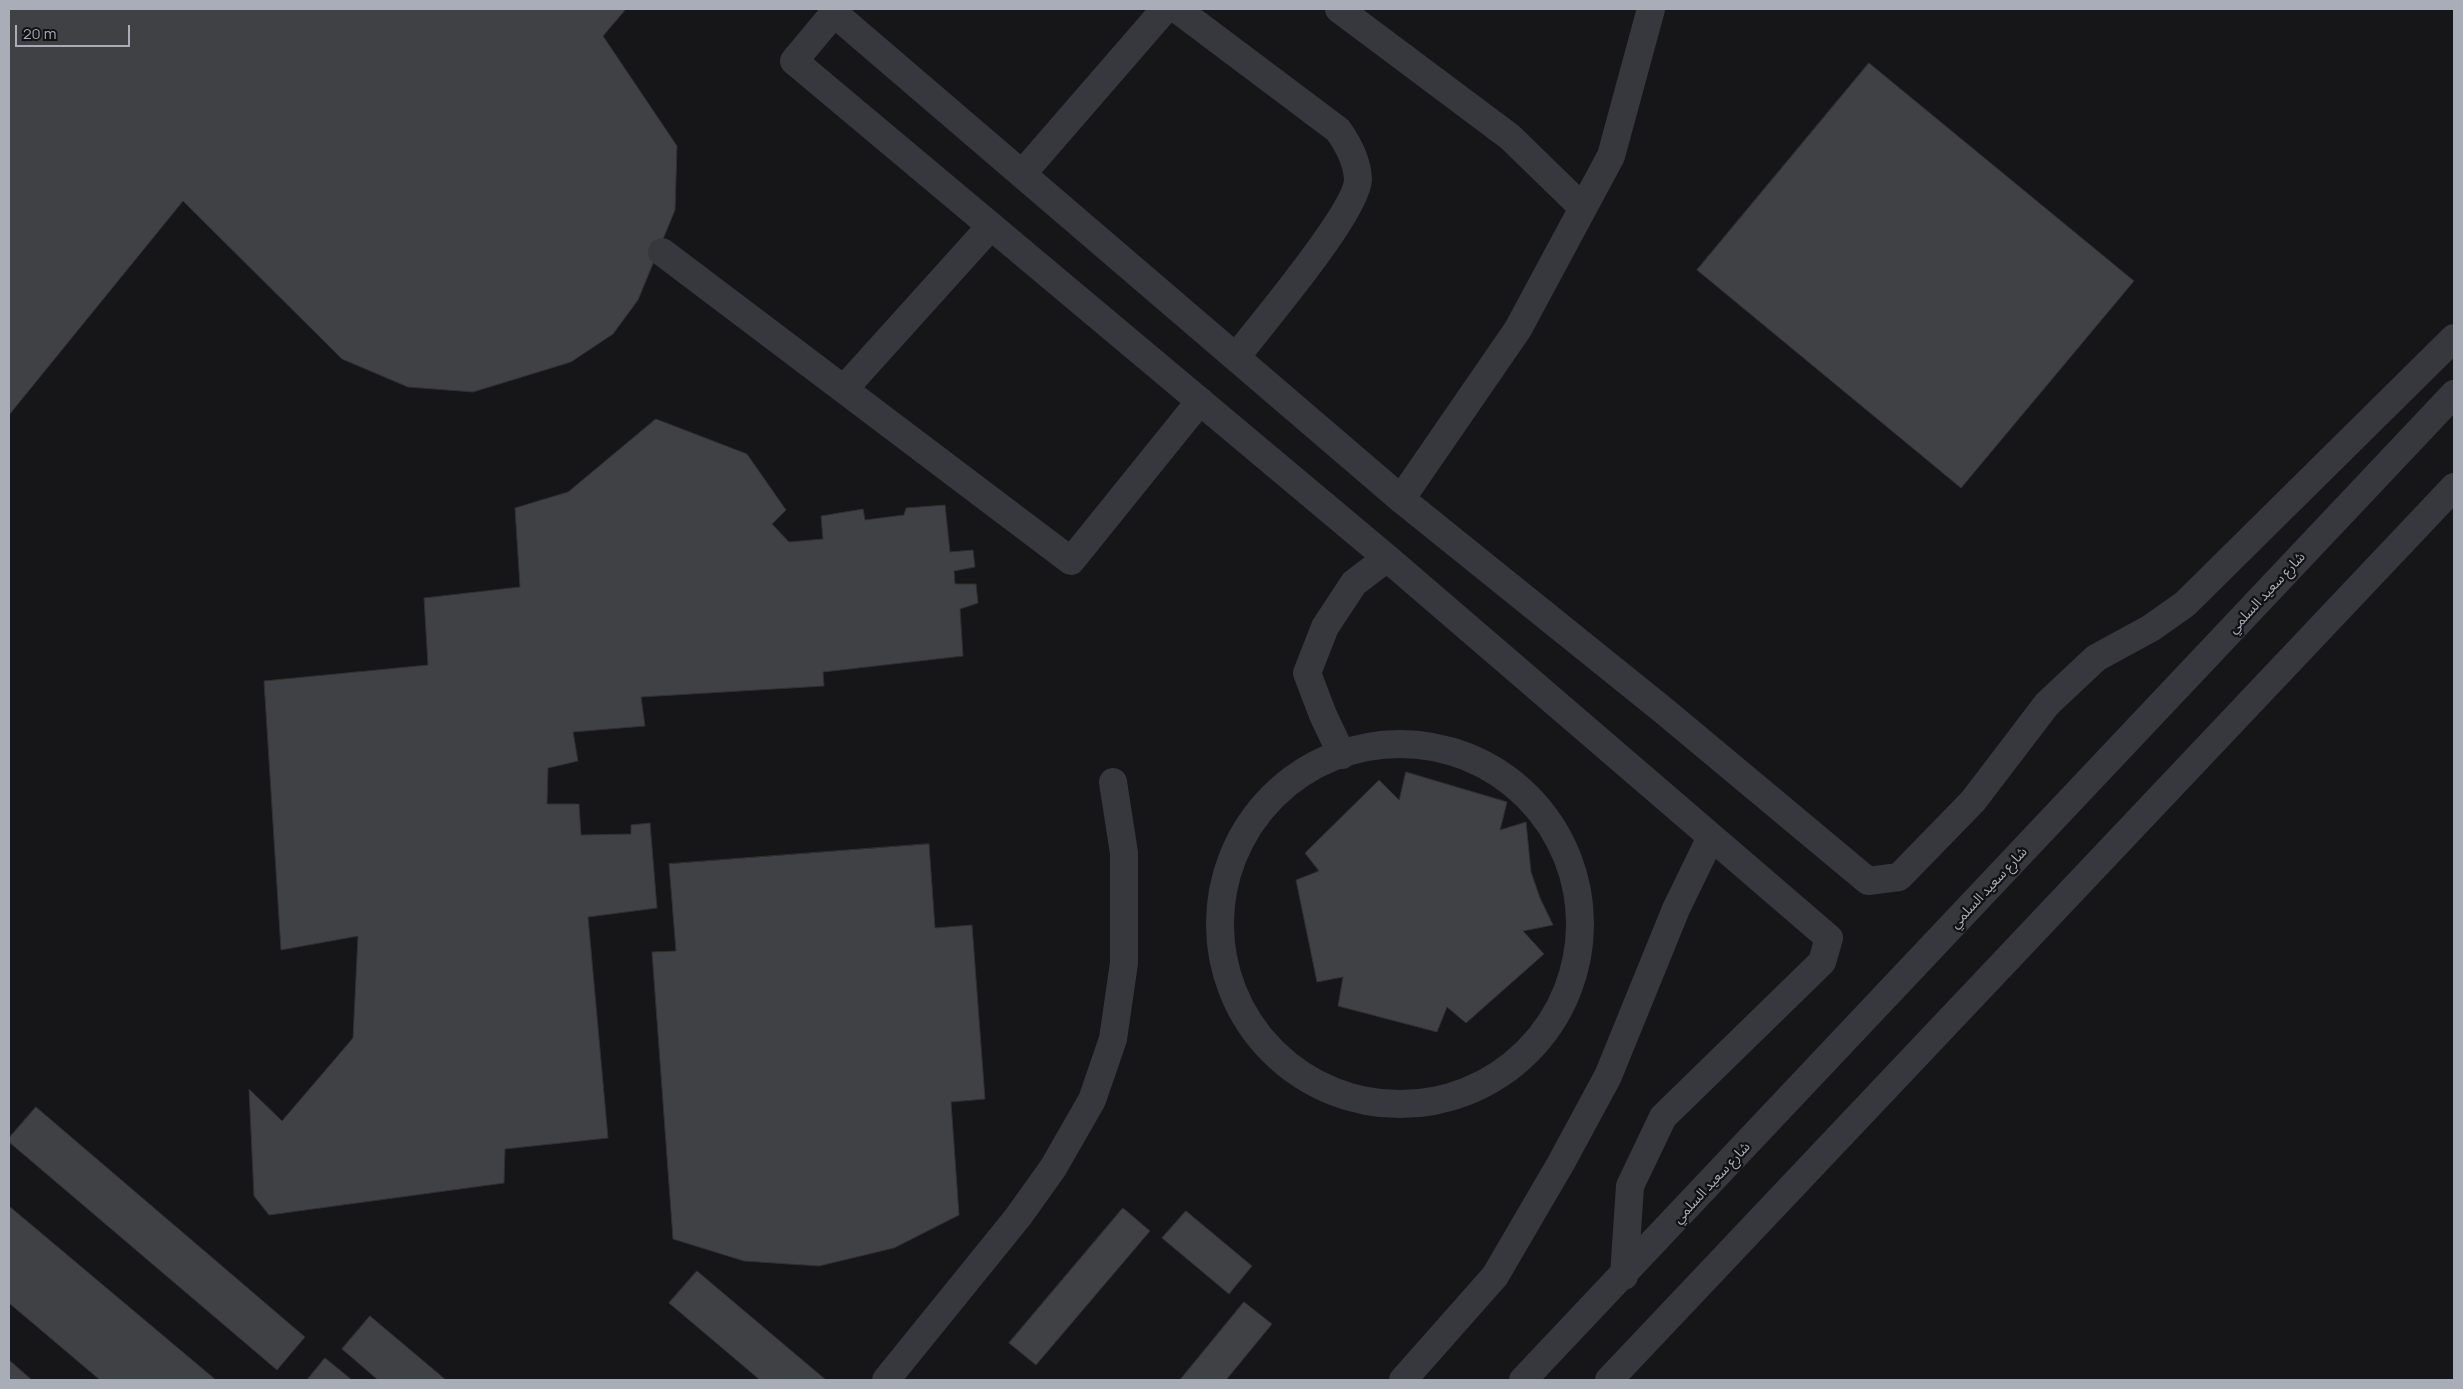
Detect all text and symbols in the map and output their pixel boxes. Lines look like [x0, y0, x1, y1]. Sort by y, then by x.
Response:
scale bar [18, 15, 132, 47]
text: 20 m [23, 23, 56, 44]
street label: شارع سعيد السلمي [2225, 549, 2309, 637]
street label: شارع سعيد السلمي [1947, 844, 2031, 932]
street label: شارع سعيد السلمي [1670, 1139, 1754, 1227]

